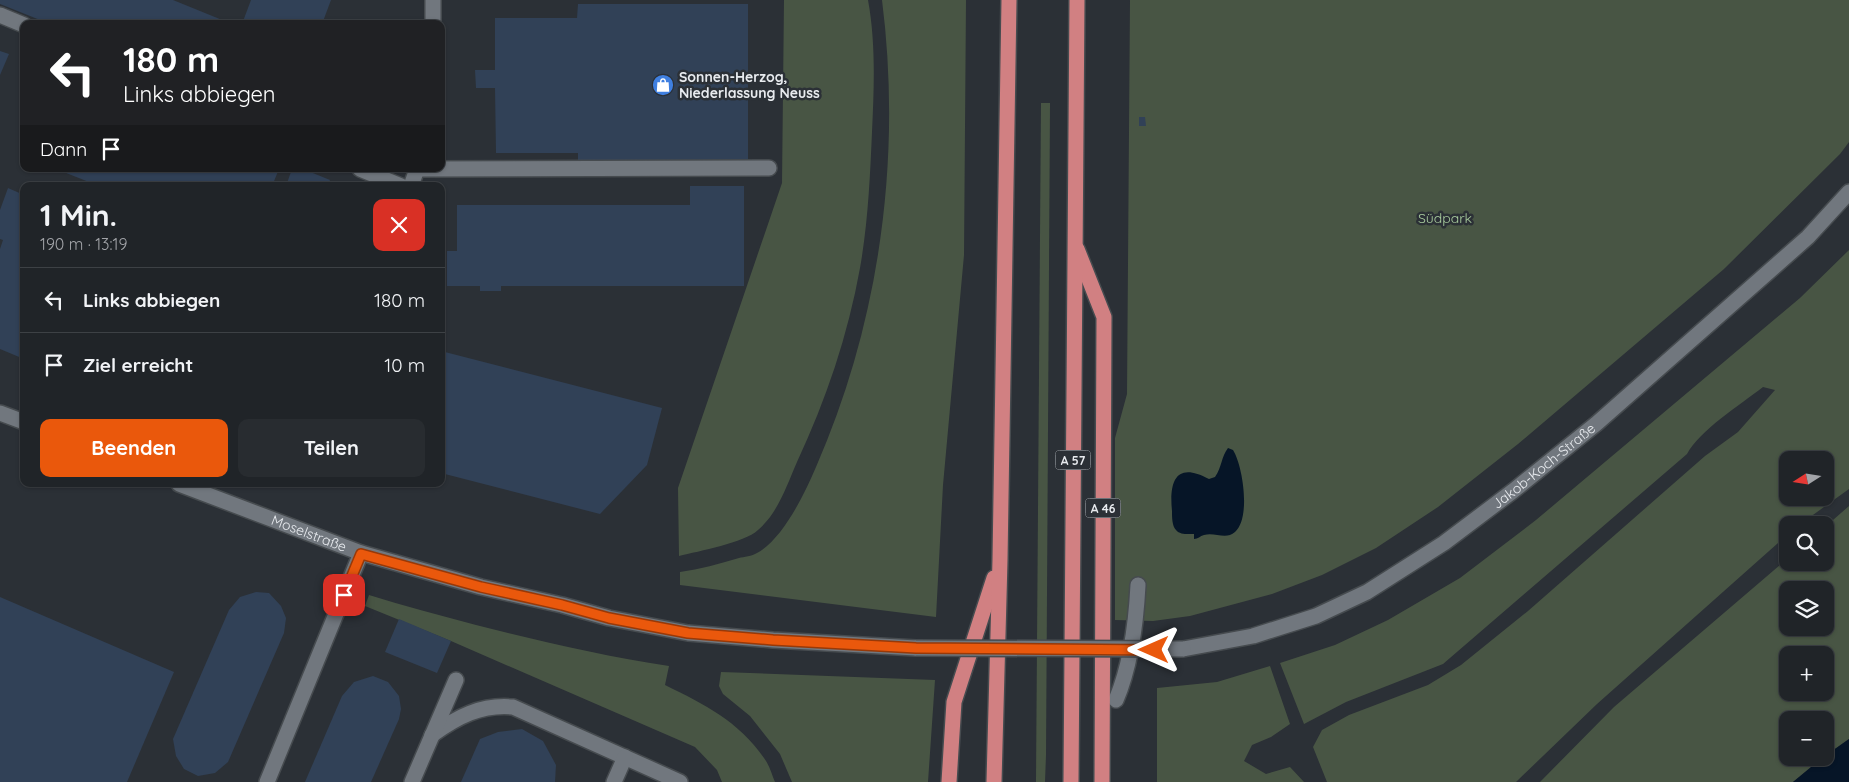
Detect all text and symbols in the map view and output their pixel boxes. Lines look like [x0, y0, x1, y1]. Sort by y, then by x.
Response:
text: 180 m [123, 37, 219, 81]
icon: left [40, 40, 105, 105]
place label: Sonnen-Herzog, Niederlassung Neuss [679, 68, 820, 102]
shop icon: Sonnen-Herzog, Niederlassung Neuss [651, 73, 675, 97]
text: Links abbiegen [123, 80, 276, 108]
icon: arrive [97, 135, 125, 163]
text: Dann [40, 137, 87, 161]
text: 1 Min. [40, 196, 117, 234]
button: close [373, 199, 425, 251]
park label: Südpark [1418, 209, 1472, 227]
text: 190 m · 13:19 [40, 234, 127, 254]
icon: left [40, 286, 68, 314]
text: Links abbiegen [83, 288, 220, 312]
text: 180 m [374, 288, 425, 312]
icon: arrive [40, 351, 68, 379]
text: Ziel erreicht [83, 353, 193, 377]
text: 10 m [384, 353, 425, 377]
button: Beenden [40, 419, 228, 477]
button: Teilen [238, 419, 425, 477]
street label: Jakob-Koch-Straße [1488, 419, 1599, 513]
road number: A 57 [1056, 450, 1090, 470]
north arrow [1779, 451, 1834, 506]
map controls [1779, 451, 1834, 766]
road number: A 46 [1086, 498, 1120, 518]
street label: Moselstraße [269, 511, 349, 556]
button: search [1779, 516, 1834, 571]
pin [323, 574, 365, 616]
icon: arrive [330, 581, 358, 609]
button: layers [1779, 581, 1834, 636]
position arrow [1127, 623, 1179, 675]
button: + [1779, 646, 1834, 701]
button: − [1779, 711, 1834, 766]

